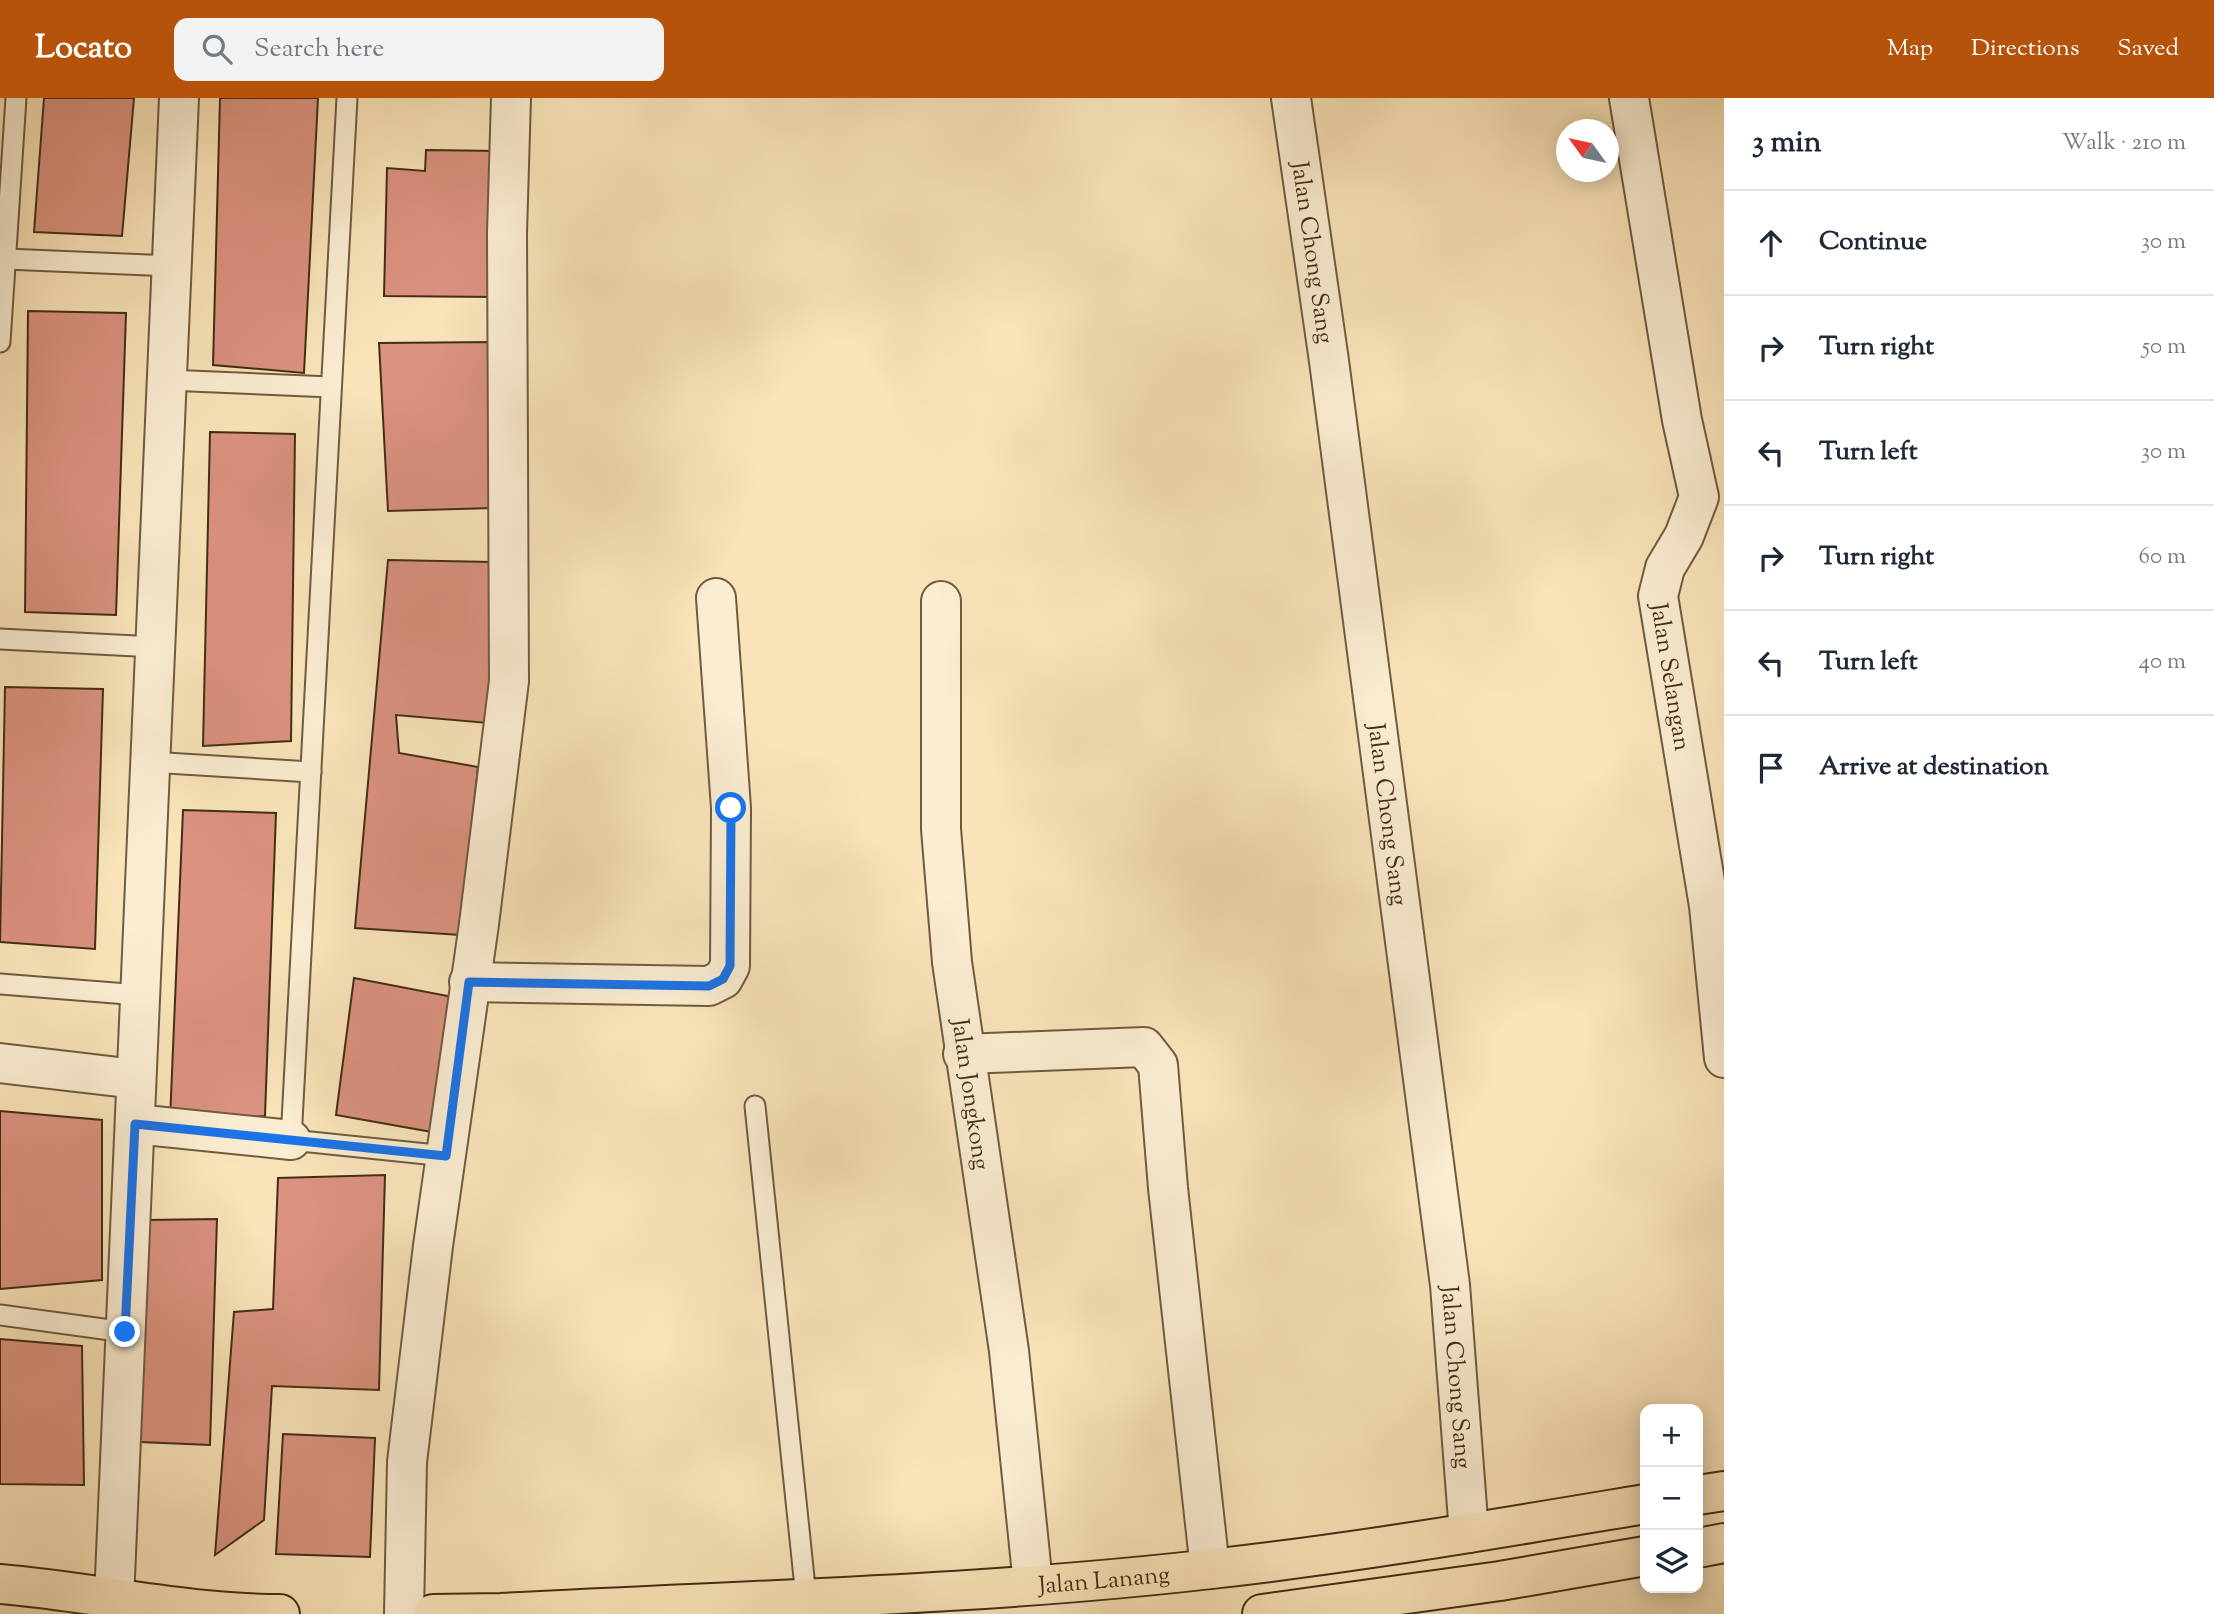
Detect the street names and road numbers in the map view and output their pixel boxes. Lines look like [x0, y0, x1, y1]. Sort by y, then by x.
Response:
street label: Jalan Chong Sang [1281, 158, 1341, 346]
street label: Jalan Selangan [1640, 599, 1698, 754]
street label: Jalan Chong Sang [1357, 720, 1415, 908]
street label: Jalan Jongkong [941, 1015, 997, 1173]
street label: Jalan Chong Sang [1431, 1283, 1479, 1470]
street label: Jalan Lanang [1035, 1559, 1172, 1604]

